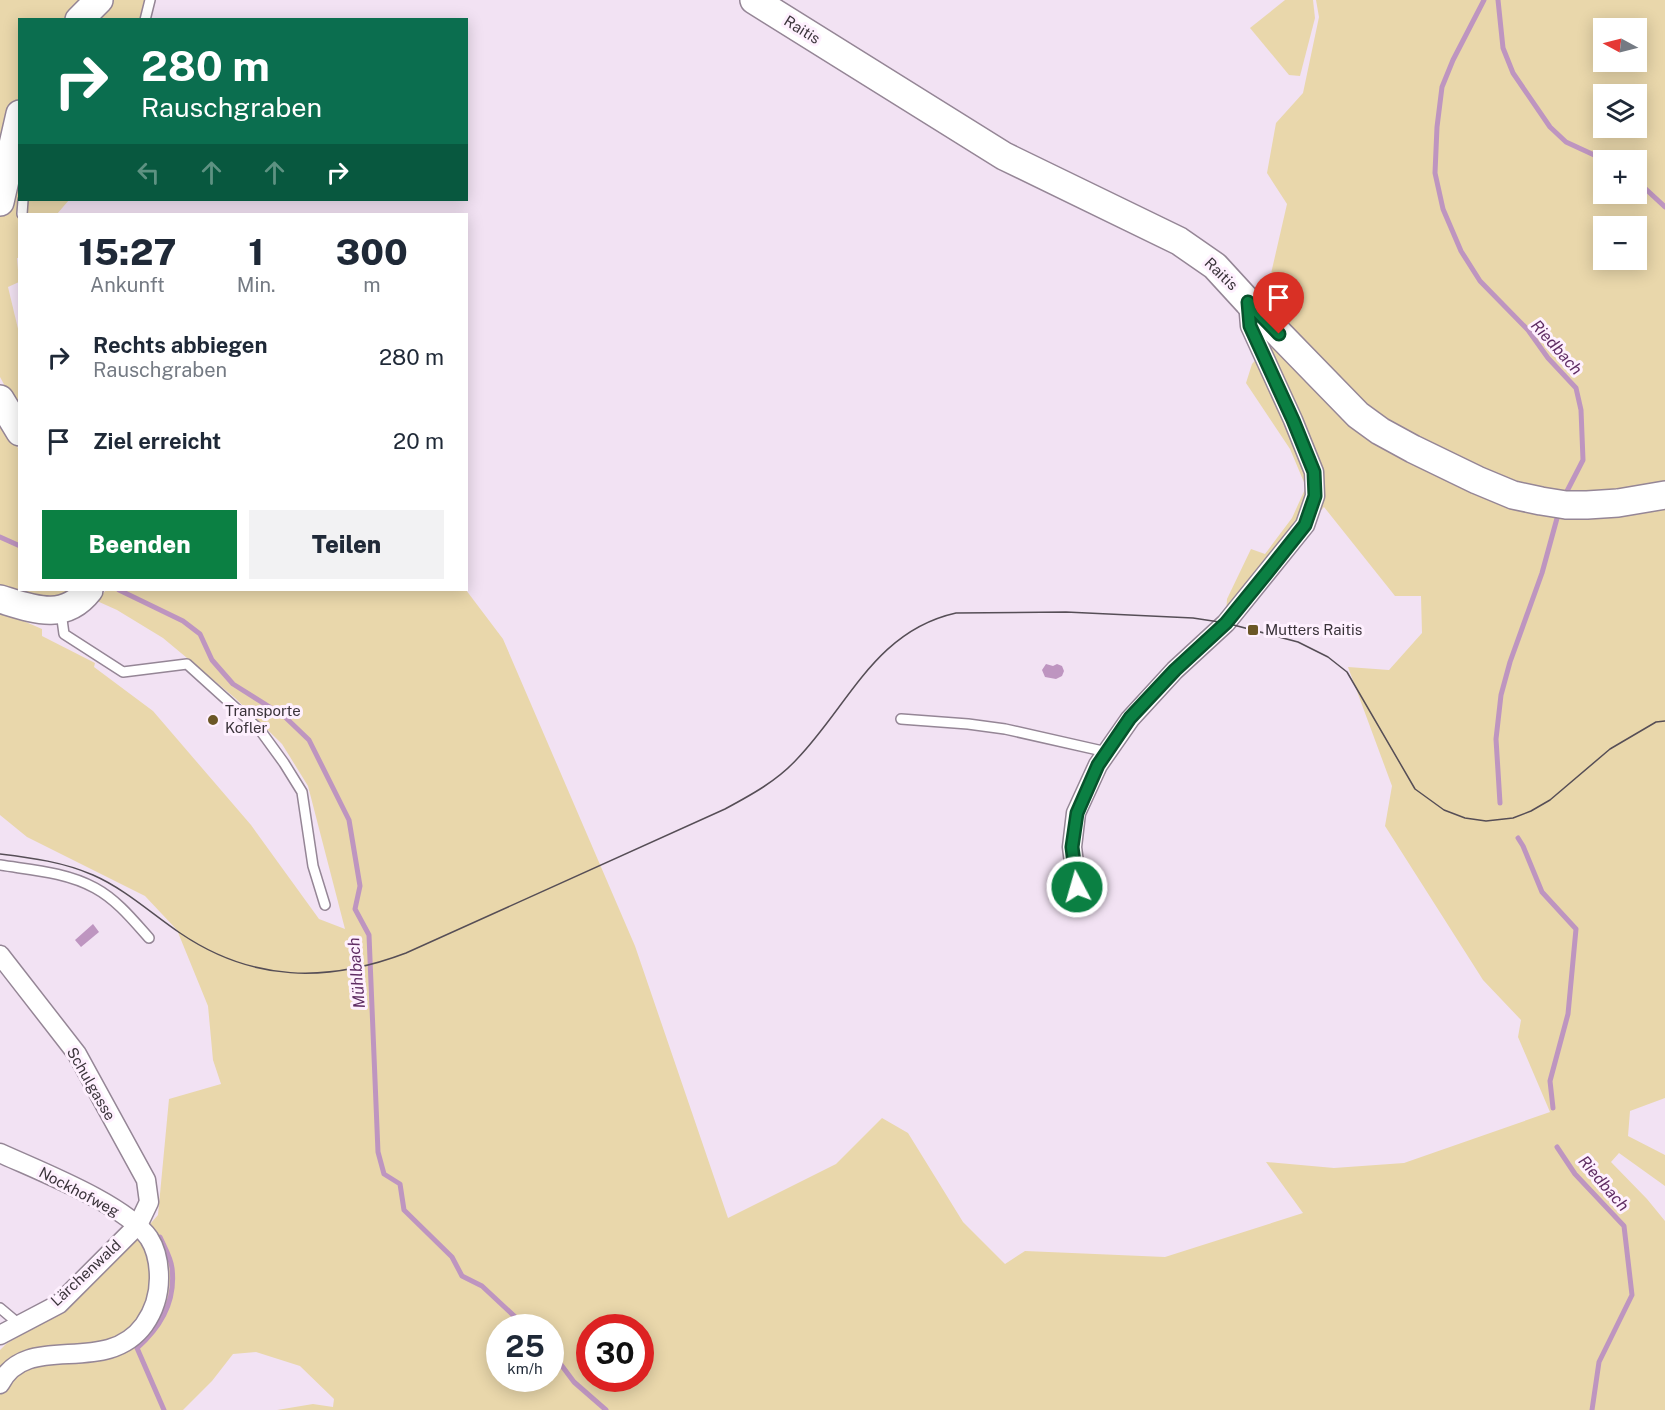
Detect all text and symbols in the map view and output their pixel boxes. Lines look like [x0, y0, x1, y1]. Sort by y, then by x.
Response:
street label: Raitis [781, 12, 823, 47]
north arrow [1593, 18, 1647, 72]
map controls [1593, 18, 1647, 270]
text: 280 m [141, 41, 270, 90]
icon: right [42, 42, 120, 120]
button: layers [1593, 84, 1647, 138]
text: Rauschgraben [141, 91, 322, 123]
button: + [1593, 150, 1647, 204]
icon: left [132, 156, 165, 189]
icon: ahead [195, 156, 228, 189]
icon: ahead [258, 156, 291, 189]
icon: right [321, 156, 354, 189]
button: − [1593, 216, 1647, 270]
text: 15:27 [78, 231, 177, 273]
text: 1 [248, 231, 264, 273]
text: 300 [336, 231, 408, 273]
street label: Raitis [1201, 254, 1241, 293]
pin [1253, 272, 1304, 334]
text: Ankunft [90, 273, 165, 297]
text: Min. [237, 273, 276, 297]
text: m [363, 273, 380, 297]
icon: arrive [1262, 281, 1295, 314]
water label: Riedbach [1527, 316, 1586, 379]
text: Rechts abbiegen [93, 332, 268, 358]
icon: right [42, 341, 75, 374]
text: 280 m [379, 344, 444, 370]
text: Rauschgraben [93, 358, 227, 382]
icon: arrive [42, 425, 75, 458]
text: Ziel erreicht [93, 428, 221, 454]
text: 20 m [393, 428, 444, 454]
button: Beenden [42, 510, 237, 579]
button: Teilen [249, 510, 444, 579]
place label: Mutters Raitis [1265, 621, 1362, 638]
marker: Mutters Raitis [1246, 623, 1260, 637]
place label: Transporte Kofler [225, 702, 301, 736]
marker: Transporte Kofler [206, 713, 220, 727]
position arrow [1045, 855, 1109, 919]
water label: Mühlbach [344, 937, 369, 1009]
street label: Schulgasse [64, 1044, 119, 1123]
water label: Riedbach [1574, 1152, 1633, 1215]
street label: Nockhofweg [36, 1163, 122, 1220]
street label: Lärchenwald [47, 1236, 124, 1309]
speed limit sign: 30 [576, 1314, 654, 1392]
text: 25 [505, 1328, 545, 1364]
text: km/h [507, 1360, 543, 1377]

